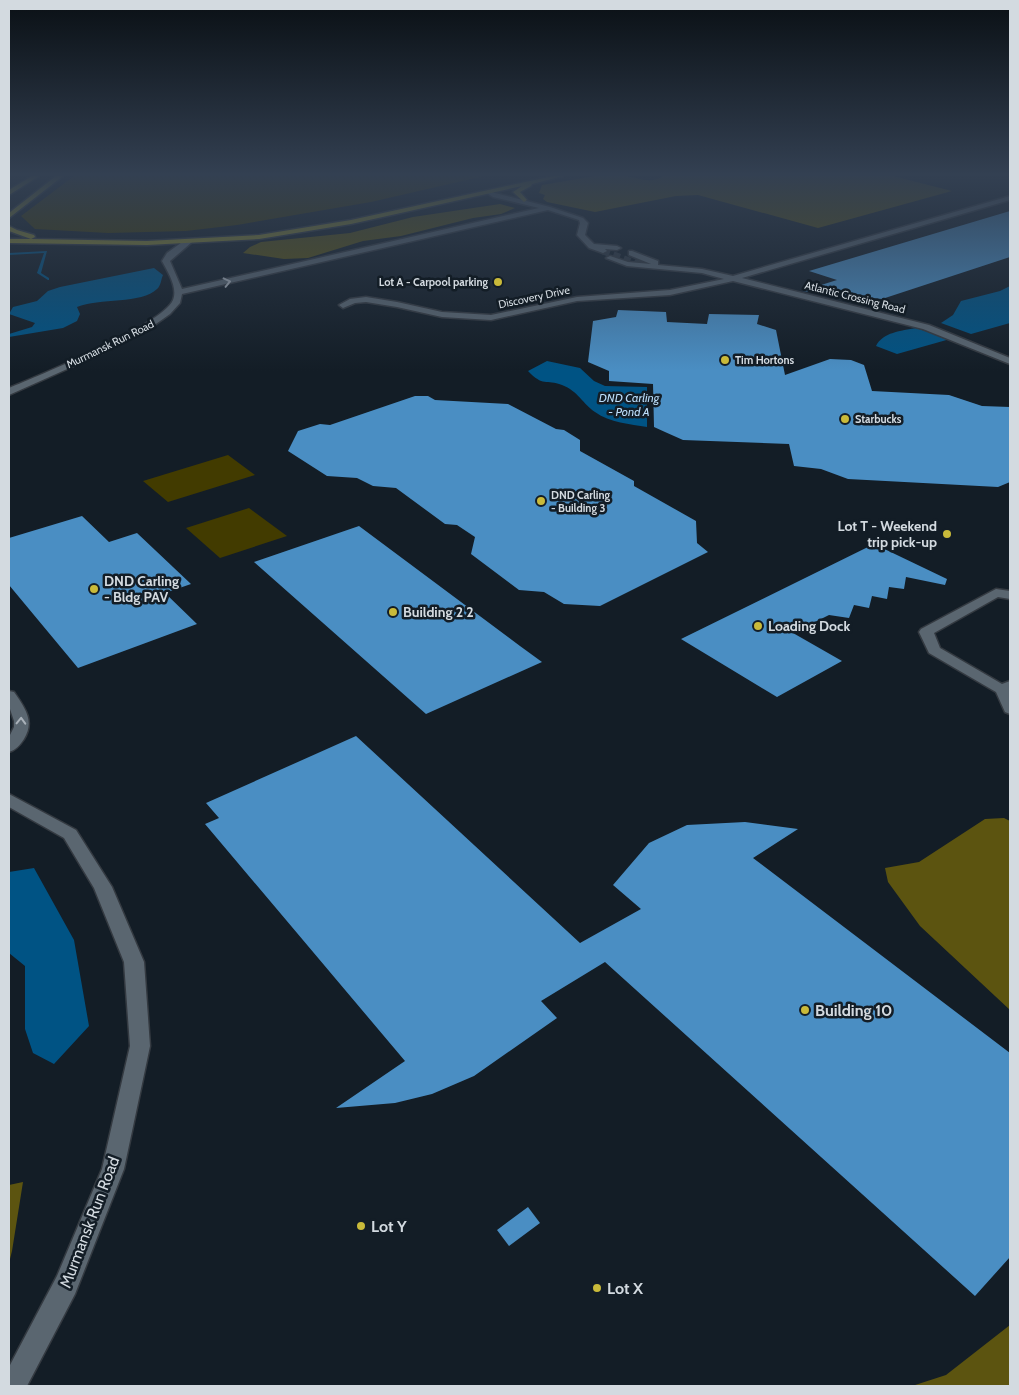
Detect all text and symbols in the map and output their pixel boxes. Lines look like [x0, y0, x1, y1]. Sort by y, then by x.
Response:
place label: Lot A - Carpool parking [379, 275, 488, 289]
marker: Lot A - Carpool parking [492, 276, 504, 288]
one-way arrow [223, 277, 231, 287]
street label: Atlantic Crossing Road [803, 278, 907, 316]
street label: Discovery Drive [497, 283, 571, 311]
street label: Murmansk Run Road [64, 317, 156, 371]
place label: Tim Hortons [735, 353, 795, 367]
marker: Tim Hortons [719, 354, 731, 366]
water label: DND Carling - Pond A [599, 390, 660, 419]
place label: Starbucks [855, 412, 902, 426]
marker: Starbucks [839, 413, 851, 425]
place label: DND Carling - Building 3 [551, 488, 611, 515]
marker: DND Carling - Building 3 [535, 495, 547, 507]
place label: Lot T - Weekend trip pick-up [838, 517, 937, 551]
marker: Lot T - Weekend trip pick-up [941, 528, 953, 540]
place label: DND Carling - Bldg PAV [104, 572, 179, 606]
marker: DND Carling - Bldg PAV [88, 583, 100, 595]
place label: Building 2 2 [403, 603, 474, 621]
marker: Building 2 2 [387, 606, 399, 618]
place label: Loading Dock [768, 617, 850, 635]
marker: Loading Dock [752, 620, 764, 632]
one-way arrow [16, 716, 26, 724]
place label: Building 10 [815, 1001, 892, 1020]
marker: Building 10 [799, 1004, 811, 1016]
street label: Murmansk Run Road [56, 1154, 123, 1291]
place label: Lot Y [371, 1217, 407, 1236]
marker: Lot Y [355, 1220, 367, 1232]
place label: Lot X [607, 1279, 644, 1298]
marker: Lot X [591, 1282, 603, 1294]

